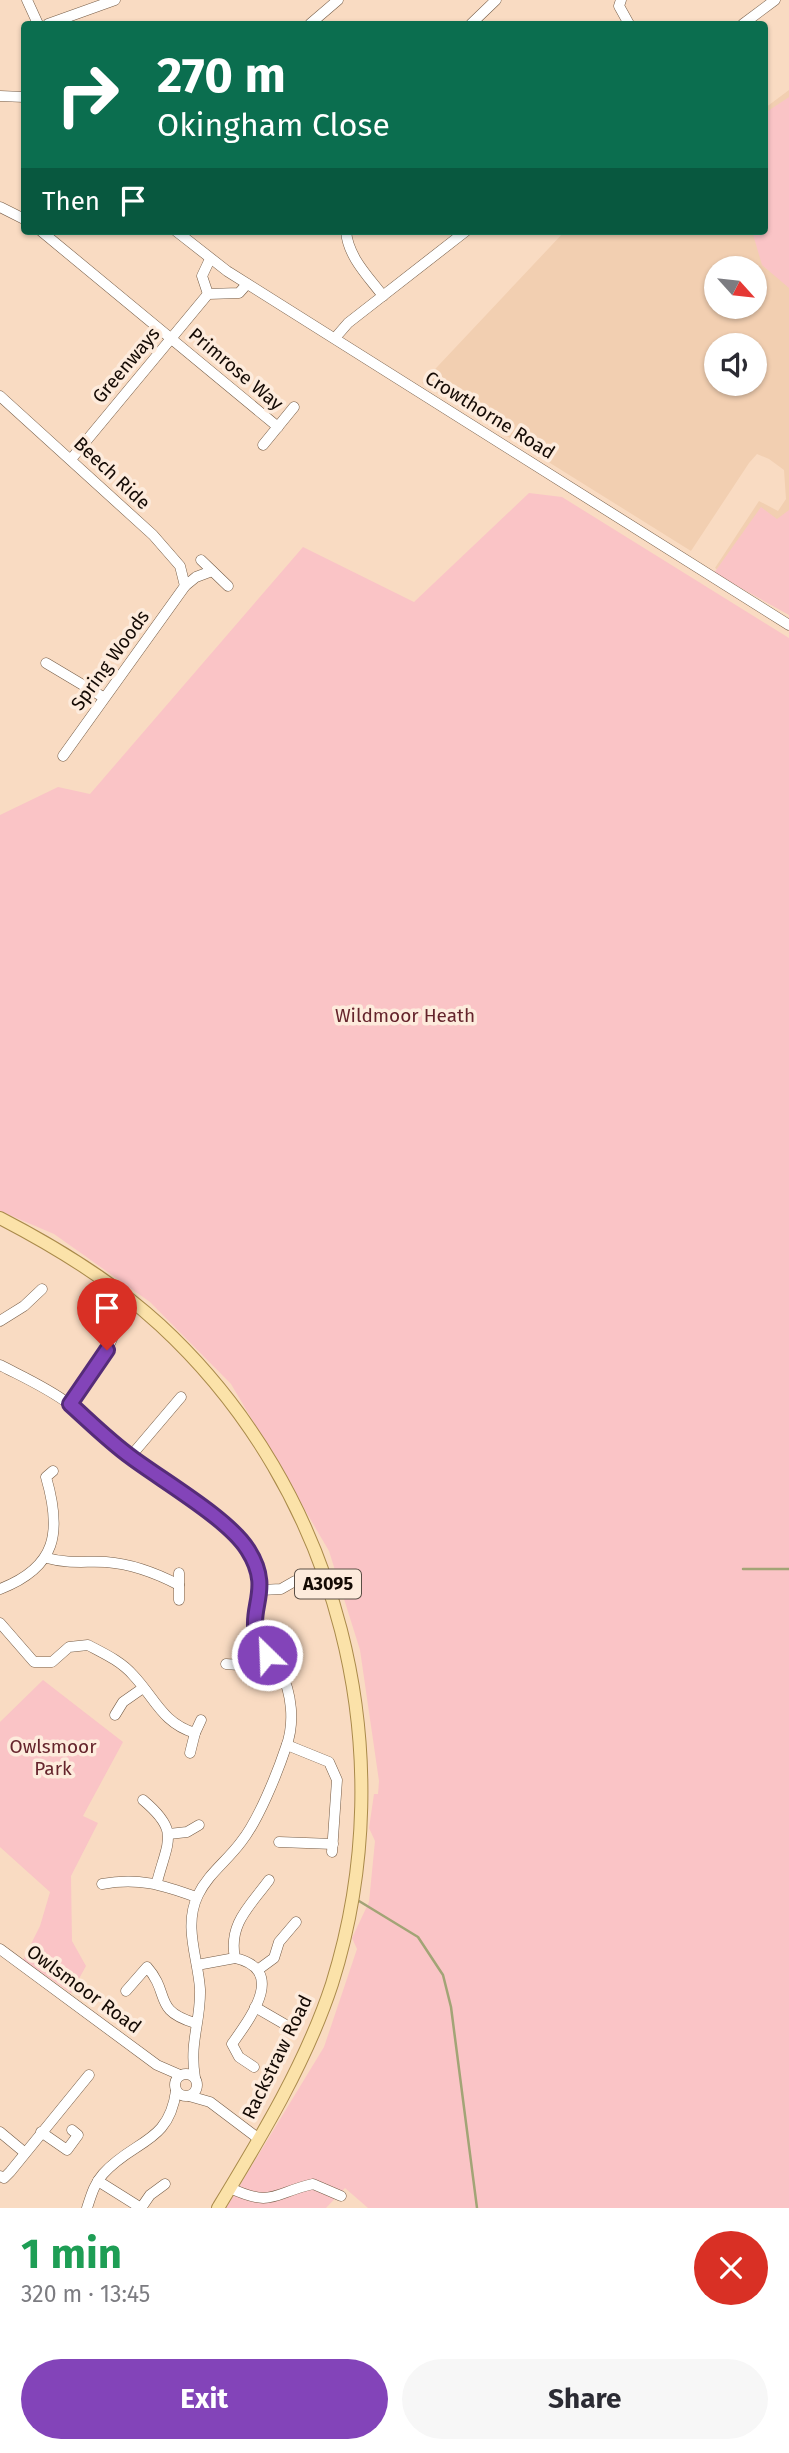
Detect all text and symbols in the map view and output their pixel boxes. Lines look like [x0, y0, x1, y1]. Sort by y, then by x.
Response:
text: 270 m [157, 46, 286, 105]
icon: right [42, 49, 133, 140]
text: Okingham Close [157, 106, 390, 144]
icon: arrive [114, 182, 152, 220]
text: Then [42, 186, 100, 217]
north arrow [704, 256, 766, 318]
map controls [704, 256, 767, 396]
street label: Greenways [88, 322, 164, 408]
street label: Primrose Way [184, 323, 288, 416]
button: sound [704, 333, 767, 396]
street label: Crowthorne Road [421, 366, 559, 464]
street label: Beech Ride [69, 432, 155, 514]
street label: Spring Woods [66, 605, 154, 715]
park label: Wildmoor Heath [335, 1004, 475, 1027]
pin [77, 1278, 137, 1350]
icon: arrive [88, 1289, 126, 1327]
road number: A3095 [295, 1569, 361, 1598]
position arrow [230, 1618, 304, 1692]
park label: Owlsmoor Park [9, 1735, 97, 1780]
street label: Owlsmoor Road [22, 1940, 146, 2038]
street label: Rackstraw Road [237, 1991, 317, 2123]
text: 1 min [21, 2229, 122, 2279]
button: close [694, 2231, 768, 2305]
text: 320 m · 13:45 [21, 2280, 150, 2308]
button: Exit [21, 2359, 388, 2439]
button: Share [402, 2359, 768, 2439]

